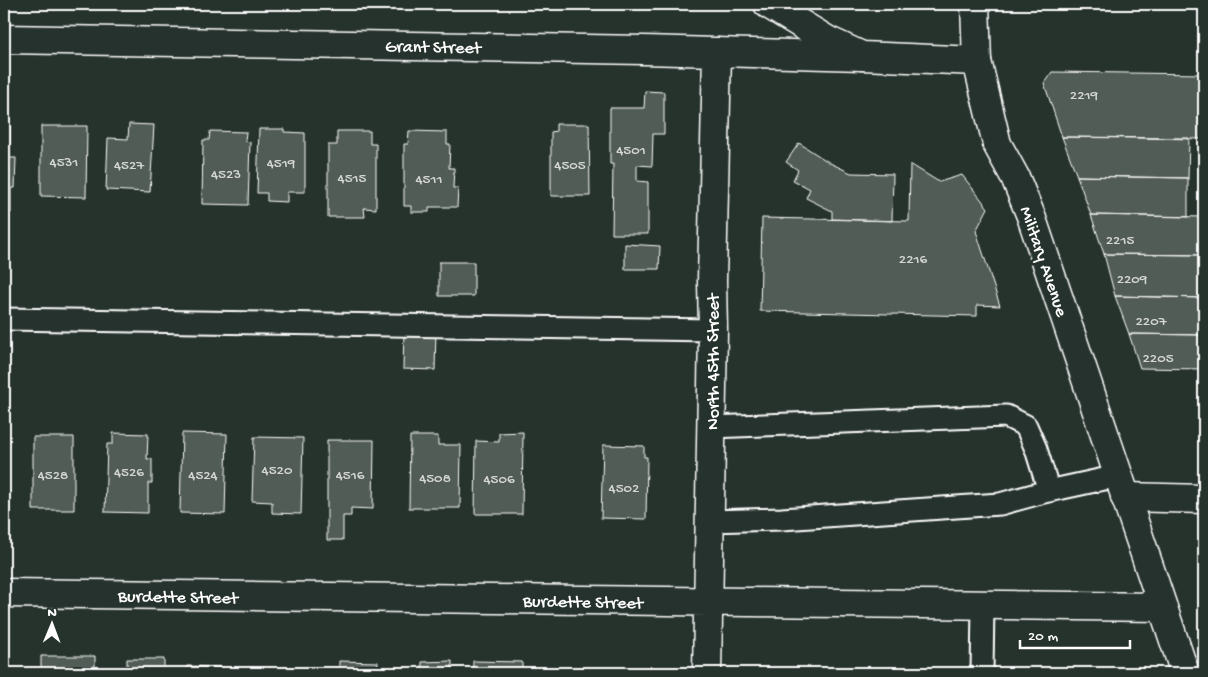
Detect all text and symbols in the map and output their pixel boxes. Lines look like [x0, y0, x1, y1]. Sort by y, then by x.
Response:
street label: Grant Street [385, 37, 483, 60]
house number: 2219 [1070, 87, 1099, 105]
house number: 4501 [616, 142, 646, 160]
house number: 4531 [50, 154, 78, 172]
house number: 4519 [267, 155, 296, 173]
house number: 4527 [114, 157, 145, 175]
house number: 4505 [554, 157, 586, 175]
house number: 4523 [211, 166, 241, 184]
house number: 4515 [338, 170, 367, 188]
house number: 4511 [415, 171, 443, 189]
street label: Military Avenue [1014, 204, 1072, 320]
house number: 2215 [1106, 232, 1134, 250]
house number: 2216 [899, 251, 928, 269]
house number: 2209 [1117, 271, 1148, 289]
street label: North 45th Street [704, 292, 725, 430]
house number: 2207 [1135, 313, 1168, 331]
house number: 2205 [1142, 350, 1174, 368]
house number: 4520 [262, 462, 293, 480]
house number: 4526 [114, 464, 144, 482]
house number: 4528 [38, 467, 68, 485]
house number: 4524 [188, 467, 218, 485]
house number: 4516 [336, 467, 365, 485]
house number: 4508 [419, 470, 451, 488]
house number: 4506 [483, 471, 515, 489]
house number: 4502 [609, 480, 639, 498]
street label: Burdette Street [117, 587, 240, 610]
street label: Burdette Street [522, 592, 645, 615]
north arrow [28, 600, 78, 650]
text: N [47, 605, 57, 622]
scale bar [1020, 617, 1130, 649]
text: 20 m [1028, 628, 1058, 646]

